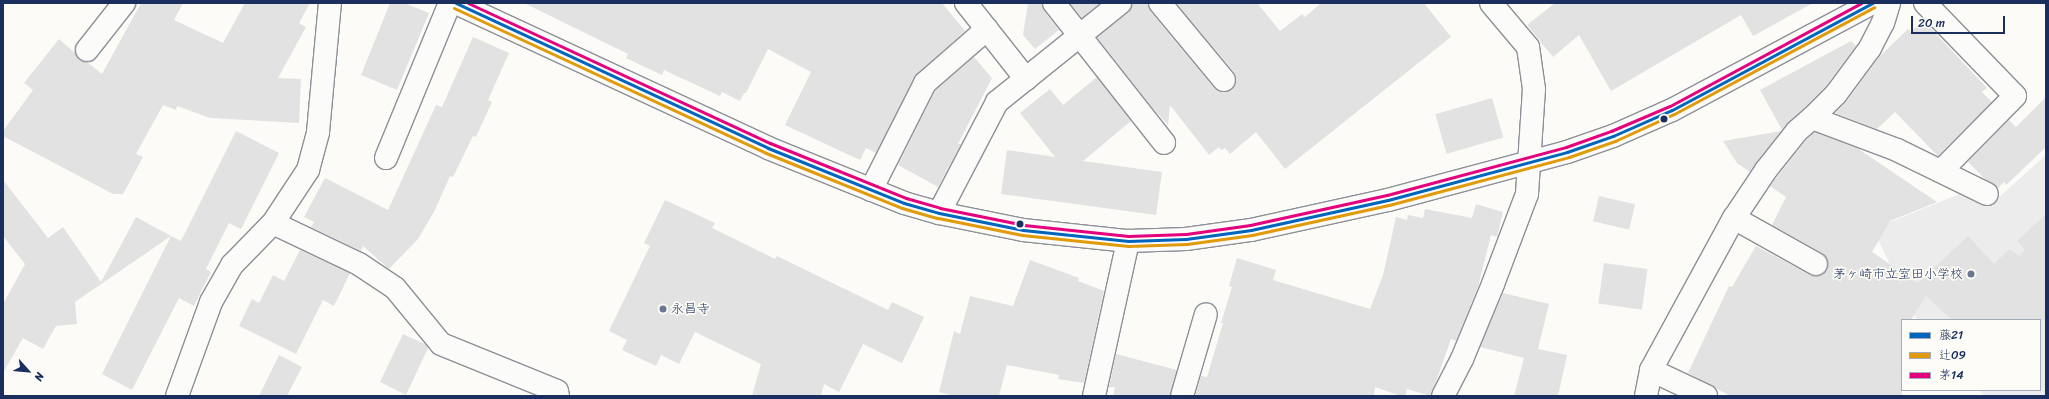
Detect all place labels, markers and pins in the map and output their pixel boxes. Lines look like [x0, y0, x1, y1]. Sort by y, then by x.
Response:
unlabelled marker [1659, 114, 1669, 124]
unlabelled marker [1015, 219, 1025, 229]
place label: 茅ヶ崎市立室田小学校 [1833, 266, 1963, 282]
marker: 茅ヶ崎市立室田小学校 [1966, 269, 1976, 279]
place label: 永昌寺 [671, 301, 710, 317]
marker: 永昌寺 [658, 304, 668, 314]

